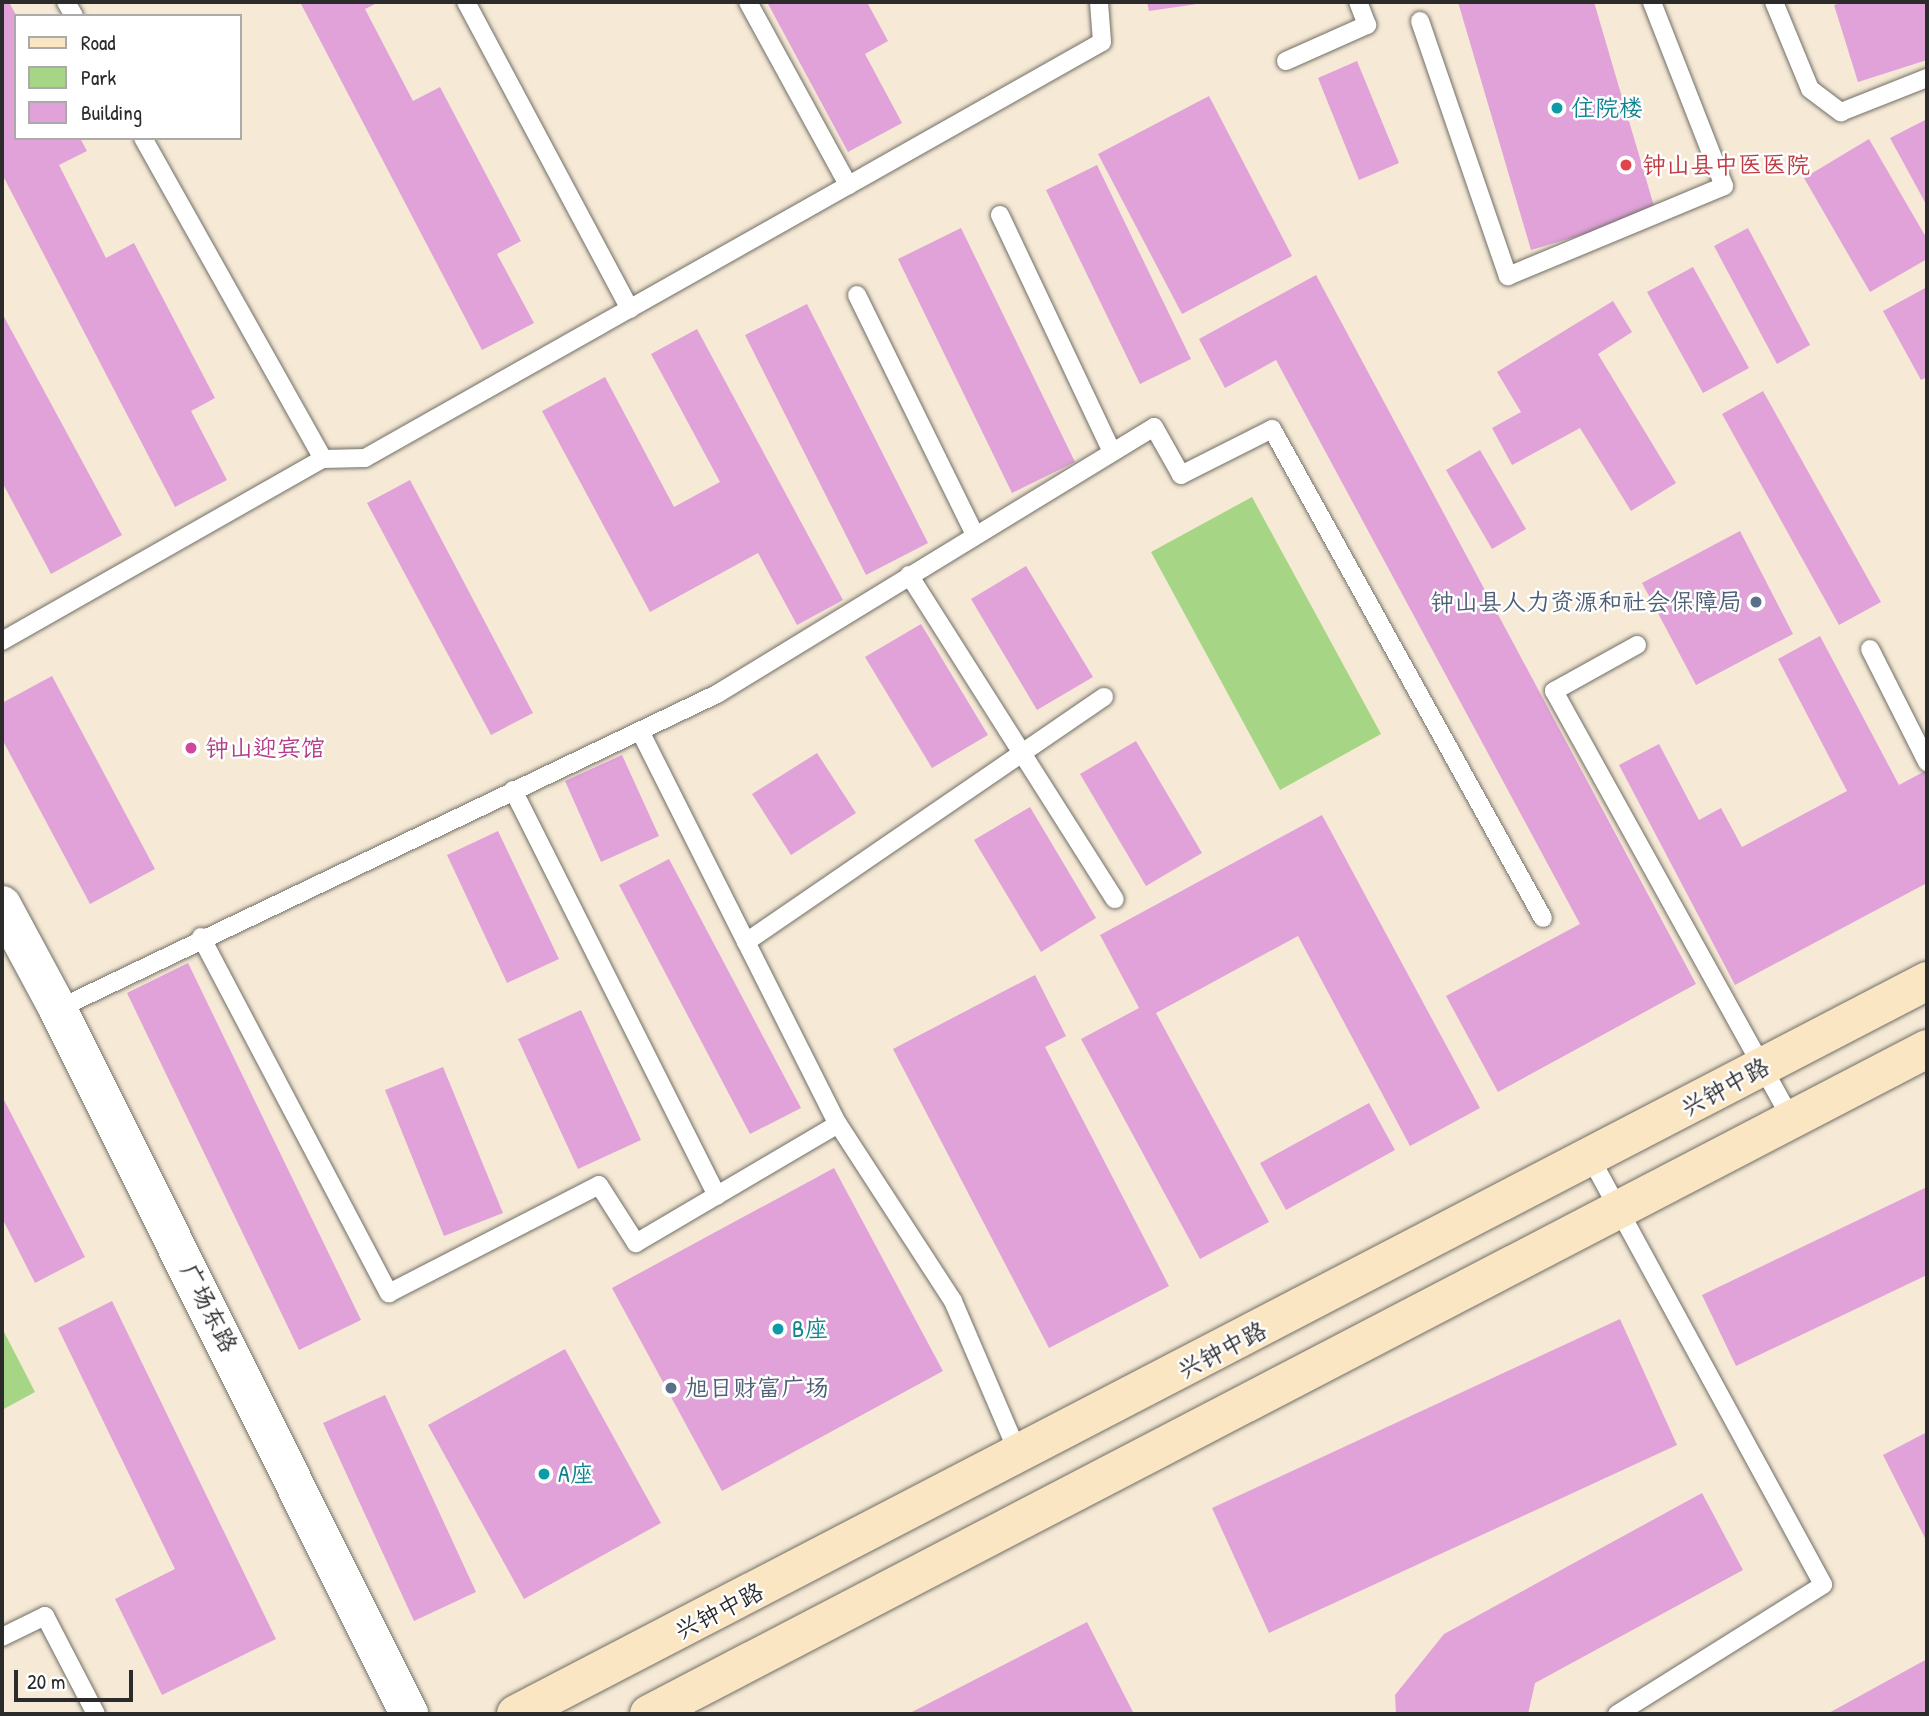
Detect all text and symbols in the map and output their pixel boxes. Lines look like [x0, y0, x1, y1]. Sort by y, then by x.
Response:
legend [14, 14, 242, 140]
text: Road [81, 28, 115, 57]
text: Park [81, 63, 116, 92]
place label: 住院楼 [1571, 94, 1643, 122]
text: Building [81, 98, 142, 127]
marker: 住院楼 [1549, 100, 1565, 116]
place label: 钟山县中医医院 [1642, 151, 1810, 179]
marker: 钟山县中医医院 [1616, 155, 1636, 175]
place label: 钟山县人力资源和社会保障局 [1430, 588, 1742, 616]
marker: 钟山县人力资源和社会保障局 [1748, 594, 1764, 610]
place label: 钟山迎宾馆 [205, 734, 325, 762]
marker: 钟山迎宾馆 [183, 740, 199, 756]
street label: 兴钟中路 [1676, 1052, 1774, 1122]
street label: 广场东路 [174, 1259, 244, 1357]
place label: B座 [792, 1315, 828, 1343]
street label: 兴钟中路 [1173, 1315, 1271, 1385]
marker: B座 [770, 1321, 786, 1337]
place label: 旭日财富广场 [685, 1374, 829, 1402]
marker: 旭日财富广场 [663, 1380, 679, 1396]
place label: A座 [558, 1460, 594, 1488]
marker: A座 [536, 1466, 552, 1482]
street label: 兴钟中路 [670, 1576, 768, 1646]
scale bar [18, 1656, 136, 1700]
text: 20 m [27, 1667, 65, 1696]

